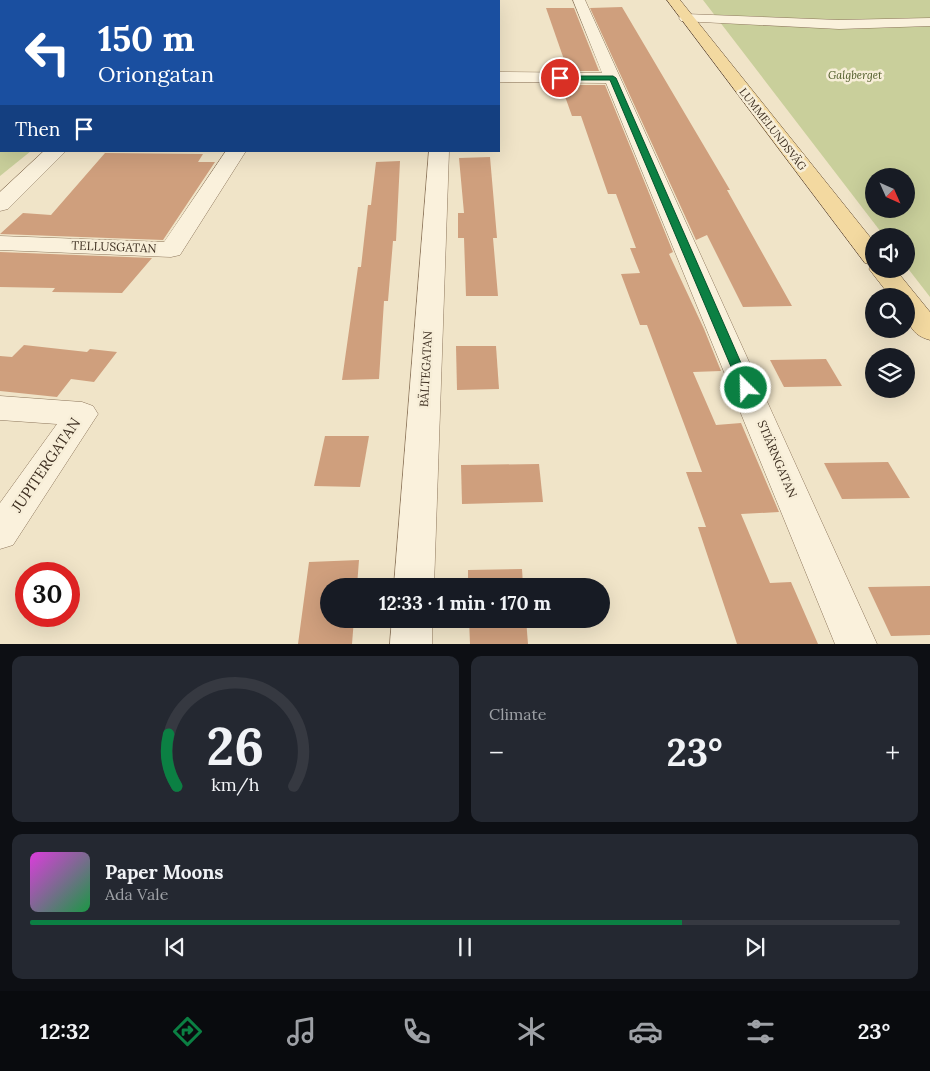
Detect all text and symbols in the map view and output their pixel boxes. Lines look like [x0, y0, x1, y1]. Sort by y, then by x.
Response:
text: 150 m [98, 16, 195, 61]
icon: left [15, 20, 80, 85]
pin [539, 57, 581, 99]
text: Oriongatan [98, 60, 214, 88]
icon: arrive [546, 64, 574, 92]
park label: Galgberget [828, 68, 882, 82]
street label: LUMMELUNDSVÄG [736, 85, 810, 174]
icon: arrive [70, 115, 98, 143]
text: Then [15, 117, 60, 141]
north arrow [865, 168, 915, 218]
map controls [865, 168, 915, 398]
button: sound [865, 228, 915, 278]
street label: TELLUSGATAN [71, 238, 157, 255]
button: search [865, 288, 915, 338]
street label: BÄLTEGATAN [416, 330, 435, 408]
button: layers [865, 348, 915, 398]
position arrow [719, 361, 771, 413]
street label: JUPITERGATAN [6, 414, 84, 516]
street label: STJÄRNGATAN [754, 418, 801, 500]
speed limit sign: 30 [15, 562, 80, 627]
text: 12:33 · 1 min · 170 m [379, 591, 551, 615]
text: Climate [489, 704, 546, 724]
text: 26 [207, 713, 264, 779]
text: 23° [666, 728, 723, 776]
text: − [489, 735, 504, 771]
text: + [885, 735, 900, 771]
text: km/h [211, 773, 260, 796]
text: Paper Moons [105, 860, 224, 884]
text: Ada Vale [105, 884, 168, 904]
icon: previous [161, 933, 189, 961]
icon: pause [451, 933, 479, 961]
icon: next [741, 933, 769, 961]
icon: directions [170, 1014, 205, 1049]
icon: music [284, 1014, 319, 1049]
icon: phone [399, 1014, 434, 1049]
icon: climate [514, 1014, 549, 1049]
icon: car [628, 1014, 663, 1049]
icon: filters [743, 1014, 778, 1049]
text: 12:32 [40, 1017, 90, 1045]
text: 23° [858, 1017, 890, 1045]

